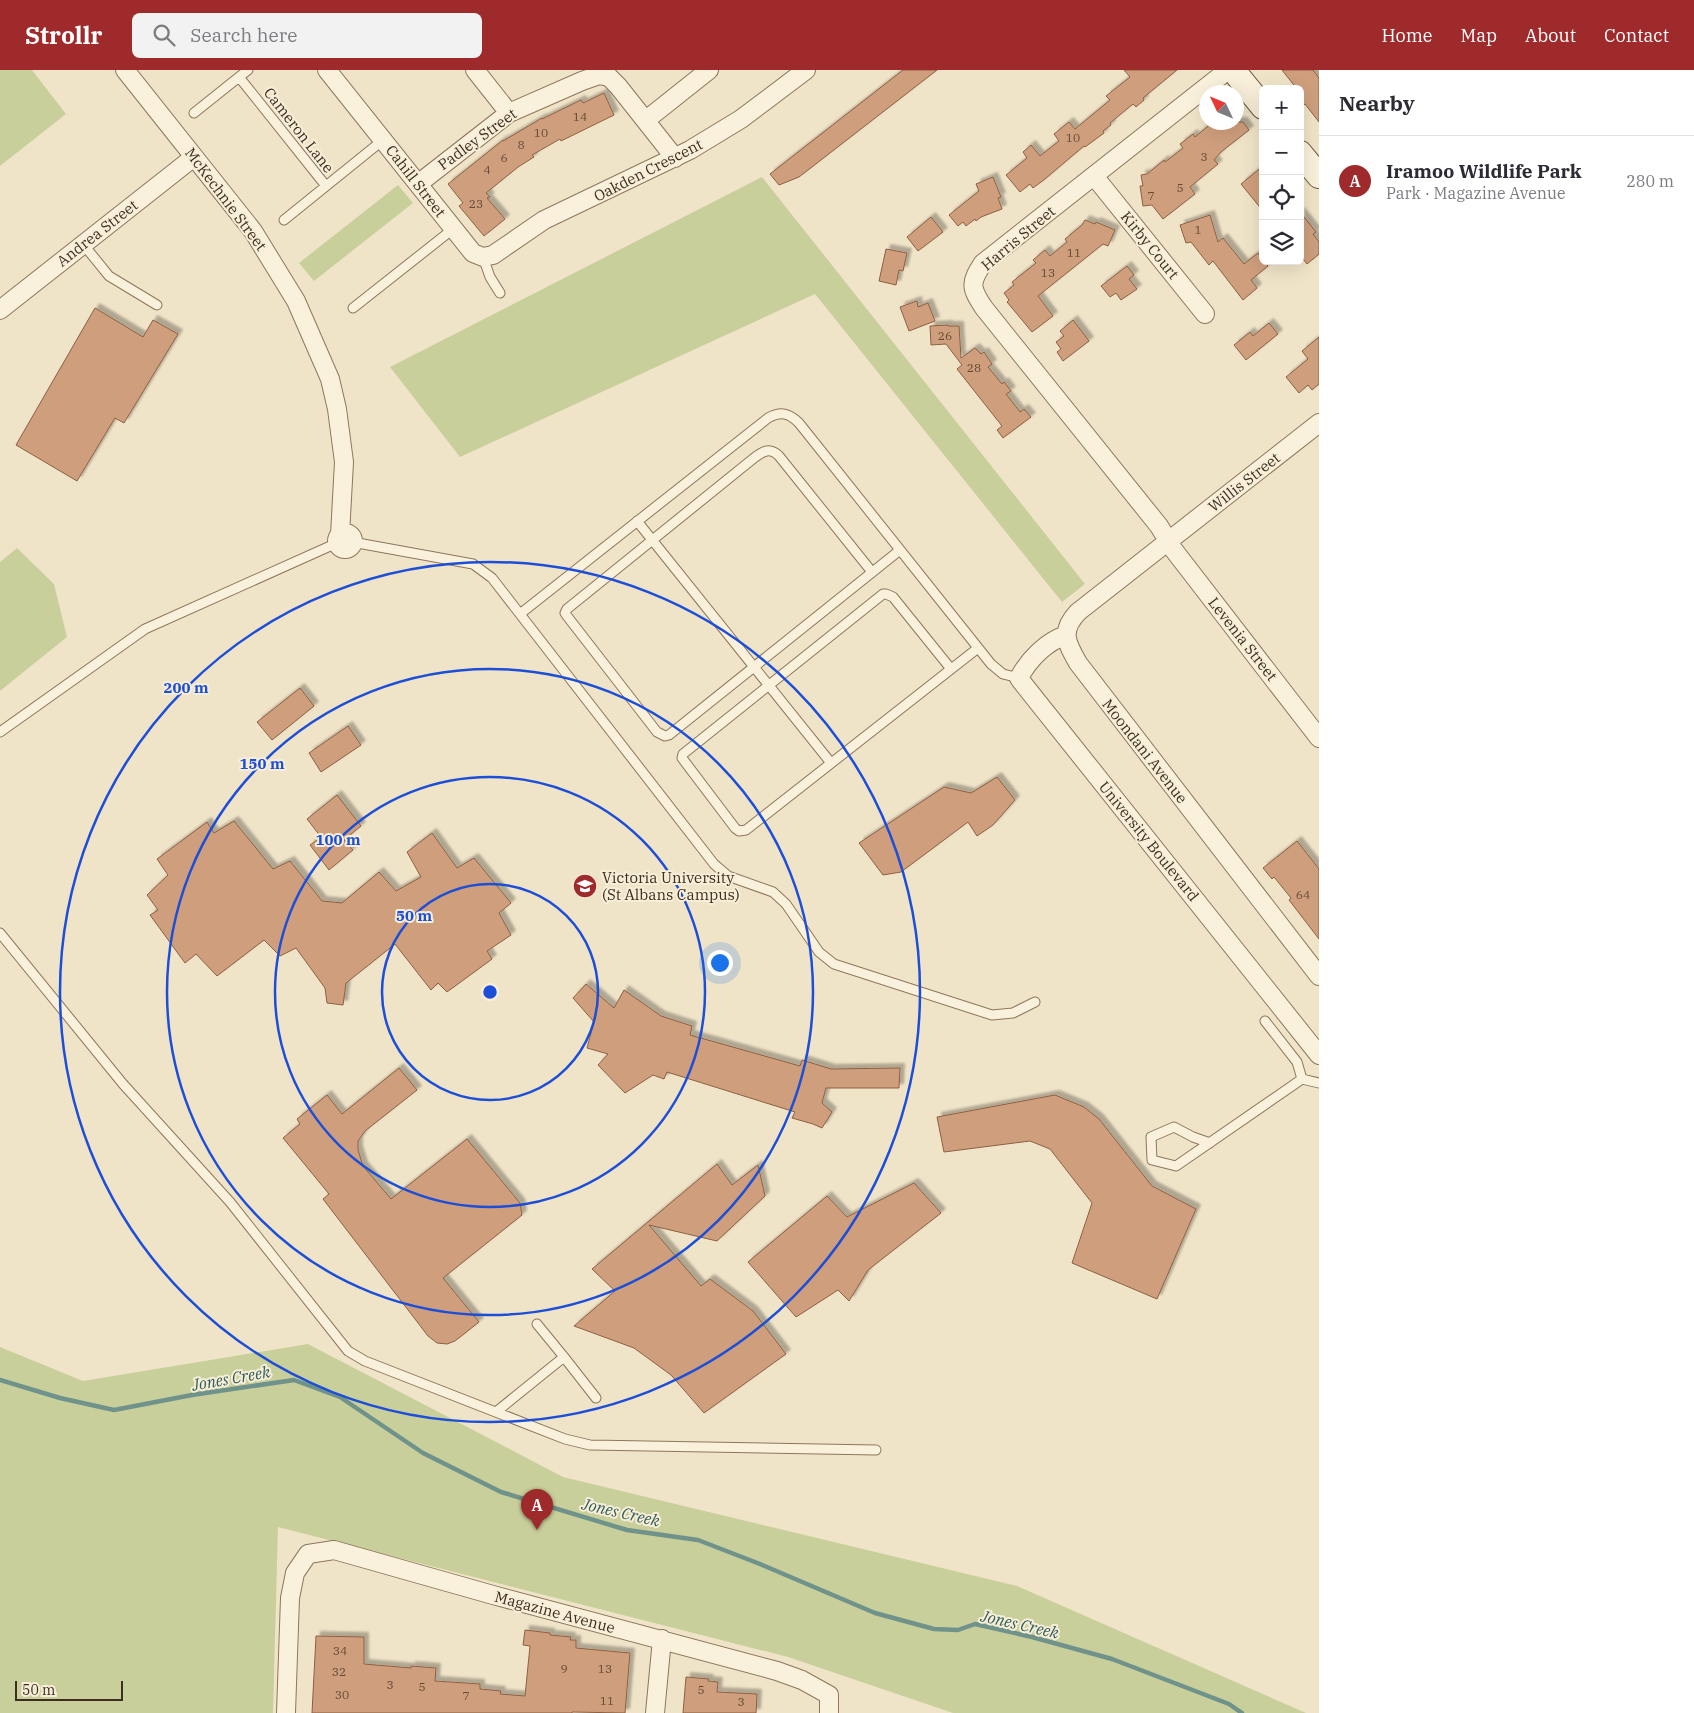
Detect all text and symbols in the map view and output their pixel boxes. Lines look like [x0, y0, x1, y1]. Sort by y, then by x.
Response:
search box [132, 13, 482, 58]
text: Strollr [25, 19, 102, 51]
icon: search [150, 21, 178, 49]
text: Search here [190, 23, 297, 47]
text: Home [1381, 24, 1433, 47]
text: Map [1461, 24, 1497, 47]
text: About [1525, 24, 1576, 47]
text: Contact [1604, 24, 1669, 47]
street label: Cameron Lane [260, 84, 338, 176]
north arrow [1199, 85, 1244, 130]
map controls [1259, 85, 1304, 265]
button: + [1259, 85, 1304, 130]
text: Nearby [1339, 89, 1415, 117]
street label: Padley Street [434, 104, 520, 174]
house number: 14 [573, 109, 587, 124]
house number: 10 [534, 125, 548, 140]
house number: 10 [1066, 130, 1080, 145]
button: − [1259, 130, 1304, 175]
street label: Oakden Crescent [590, 134, 706, 206]
house number: 8 [517, 137, 525, 152]
street label: Cahill Street [382, 141, 450, 221]
street label: McKechnie Street [181, 144, 271, 254]
house number: 3 [1200, 149, 1208, 164]
house number: 6 [500, 150, 508, 165]
text: Iramoo Wildlife Park [1386, 159, 1582, 183]
house number: 4 [483, 162, 491, 177]
text: A [1349, 171, 1361, 191]
text: 280 m [1626, 171, 1674, 191]
button: locate [1259, 175, 1304, 220]
house number: 5 [1176, 180, 1184, 195]
text: Park · Magazine Avenue [1386, 183, 1565, 203]
house number: 7 [1147, 188, 1155, 203]
street label: Andrea Street [53, 195, 141, 271]
house number: 23 [469, 196, 483, 211]
street label: Harris Street [977, 201, 1059, 275]
street label: Kirby Court [1117, 207, 1183, 283]
button: layers [1259, 220, 1304, 265]
house number: 1 [1194, 222, 1202, 237]
house number: 11 [1067, 245, 1081, 260]
house number: 13 [1041, 265, 1055, 280]
house number: 26 [938, 328, 952, 343]
house number: 28 [967, 360, 981, 375]
street label: Willis Street [1204, 448, 1284, 516]
street label: Levenia Street [1204, 593, 1282, 685]
text: 200 m [163, 678, 209, 697]
street label: Moondani Avenue [1098, 695, 1192, 807]
text: 150 m [239, 754, 285, 773]
street label: University Boulevard [1095, 777, 1203, 905]
text: 100 m [315, 830, 361, 849]
place label: Victoria University (St Albans Campus) [602, 868, 740, 904]
school or university icon: Victoria University (St Albans Campus) [572, 873, 598, 899]
house number: 64 [1296, 887, 1310, 902]
text: 50 m [396, 906, 432, 925]
your location [707, 950, 733, 976]
centre of rings [481, 983, 499, 1001]
water label: Jones Creek [189, 1361, 272, 1395]
pin: A [521, 1489, 553, 1530]
water label: Jones Creek [579, 1493, 662, 1531]
street label: Magazine Avenue [493, 1587, 617, 1637]
water label: Jones Creek [978, 1605, 1061, 1643]
house number: 34 [333, 1643, 347, 1658]
house number: 9 [560, 1661, 568, 1676]
house number: 13 [598, 1661, 612, 1676]
house number: 32 [332, 1664, 346, 1679]
house number: 3 [386, 1677, 394, 1692]
scale bar [15, 1678, 122, 1701]
house number: 5 [418, 1679, 426, 1694]
text: 50 m [22, 1681, 55, 1699]
house number: 5 [697, 1682, 705, 1697]
house number: 30 [335, 1687, 349, 1702]
house number: 7 [462, 1688, 470, 1703]
house number: 11 [600, 1693, 614, 1708]
house number: 3 [737, 1694, 745, 1709]

